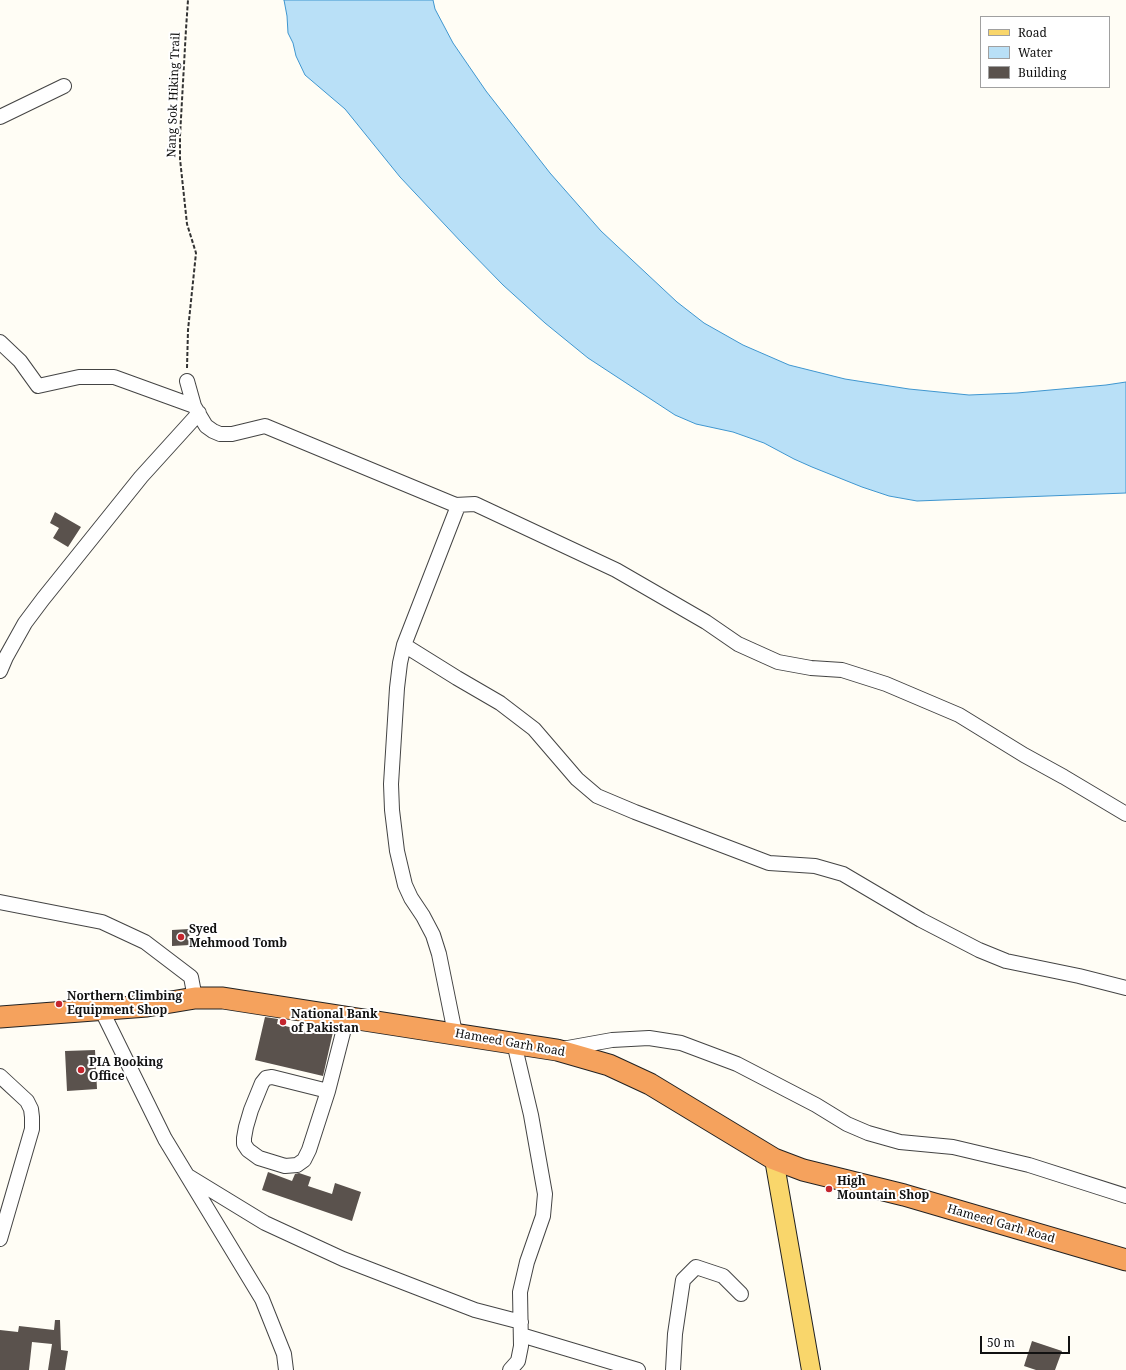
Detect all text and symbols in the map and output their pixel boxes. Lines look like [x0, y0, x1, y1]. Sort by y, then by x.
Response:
legend [980, 16, 1110, 88]
text: Road [1018, 24, 1047, 41]
street label: Nang Sok Hiking Trail [165, 32, 183, 158]
text: Water [1018, 44, 1053, 61]
text: Building [1018, 64, 1066, 81]
place label: Syed Mehmood Tomb [189, 923, 287, 951]
marker: Syed Mehmood Tomb [176, 932, 186, 942]
place label: Northern Climbing Equipment Shop [67, 990, 182, 1018]
marker: Northern Climbing Equipment Shop [54, 999, 64, 1009]
place label: National Bank of Pakistan [291, 1008, 378, 1036]
marker: National Bank of Pakistan [278, 1017, 288, 1027]
street label: Hameed Garh Road [454, 1026, 566, 1060]
place label: PIA Booking Office [89, 1056, 163, 1084]
marker: PIA Booking Office [76, 1065, 86, 1075]
place label: High Mountain Shop [837, 1175, 929, 1203]
marker: High Mountain Shop [824, 1184, 834, 1194]
street label: Hameed Garh Road [945, 1202, 1057, 1246]
scale bar [982, 1328, 1072, 1354]
text: 50 m [987, 1334, 1015, 1351]

